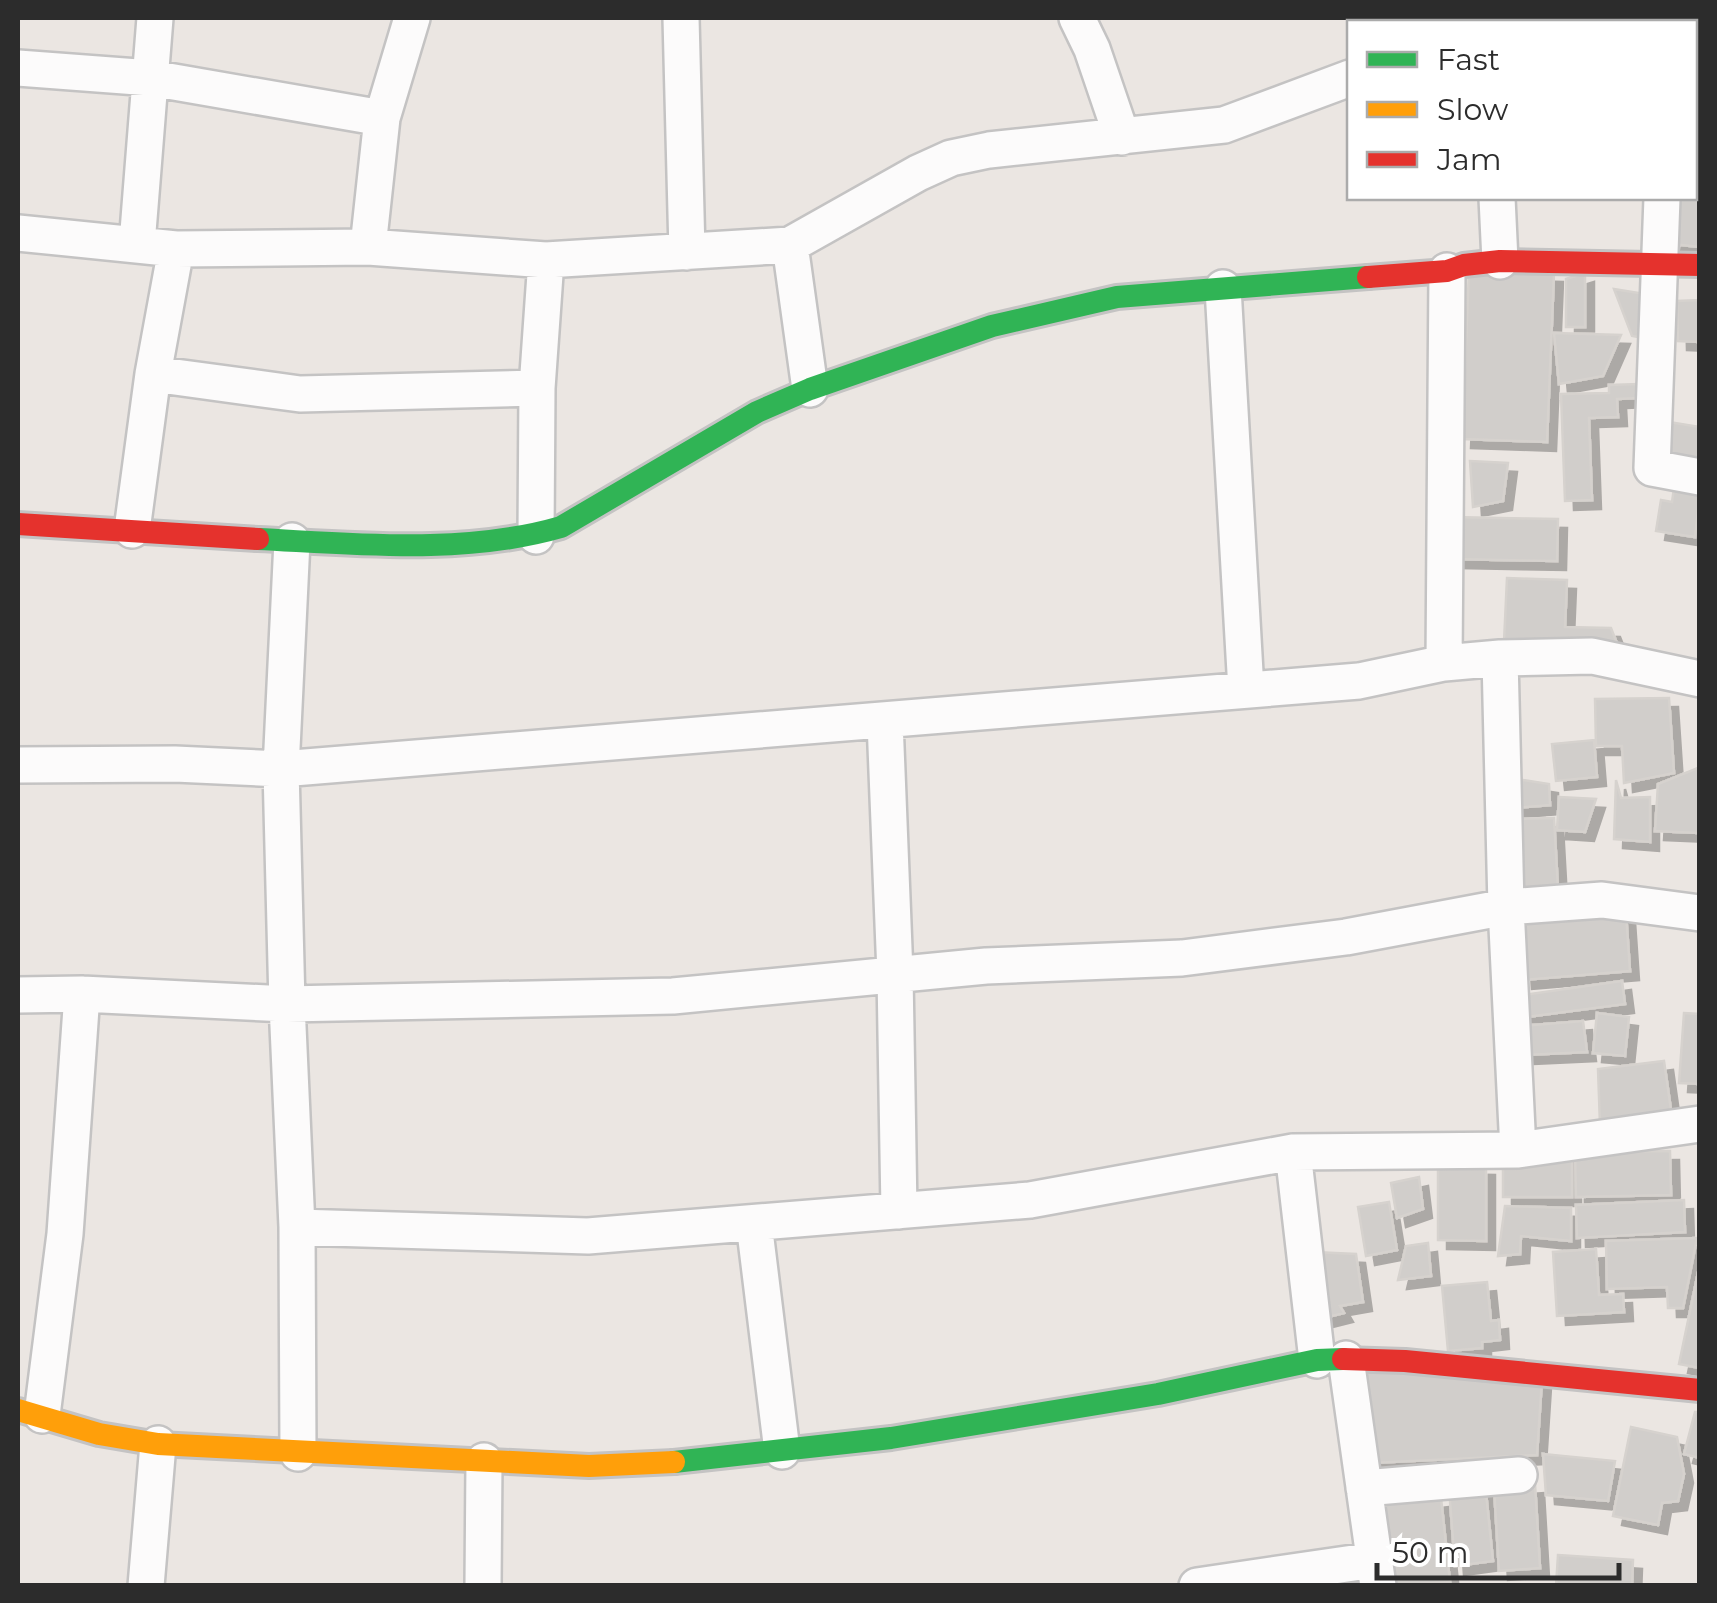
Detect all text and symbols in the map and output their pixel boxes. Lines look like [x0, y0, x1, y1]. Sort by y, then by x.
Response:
legend [1347, 20, 1697, 200]
text: Fast [1437, 41, 1500, 78]
text: Slow [1437, 91, 1509, 128]
text: Jam [1436, 141, 1502, 178]
scale bar [1377, 1518, 1620, 1580]
text: 50 m [1392, 1534, 1469, 1571]

